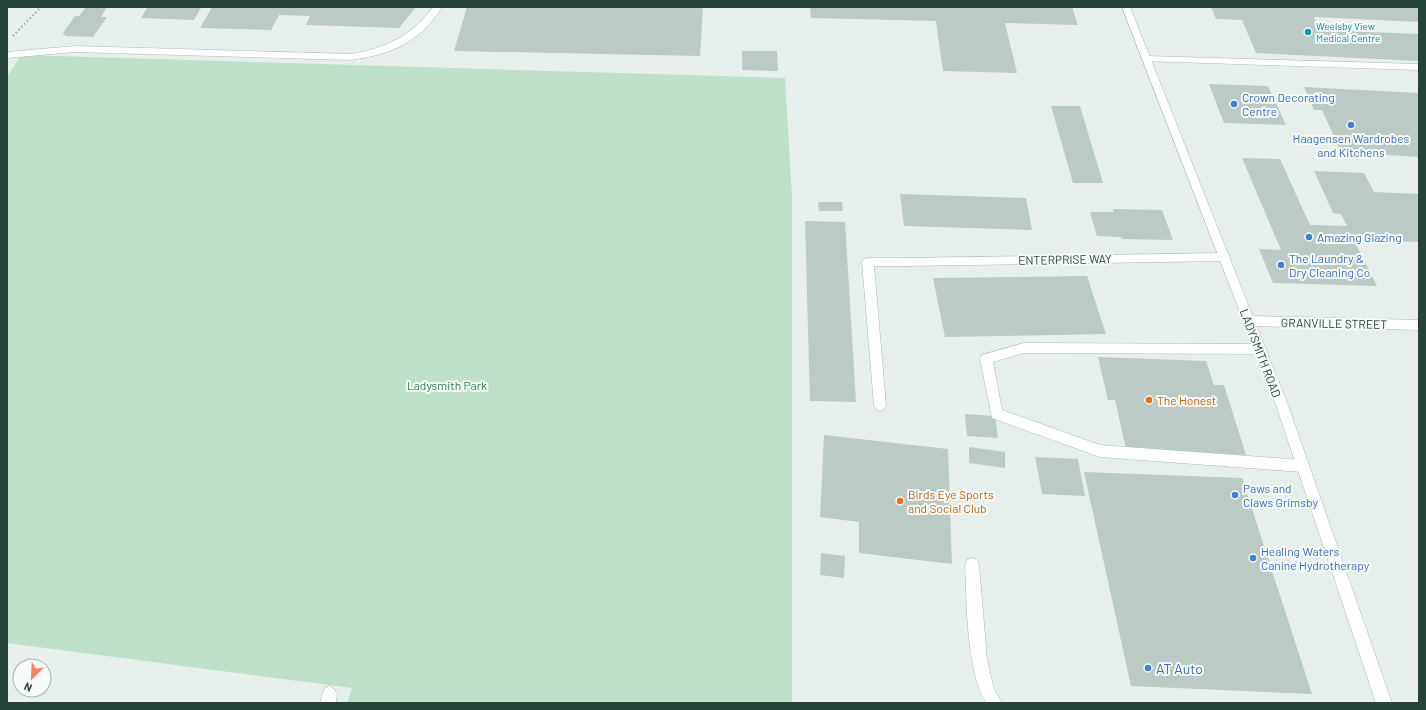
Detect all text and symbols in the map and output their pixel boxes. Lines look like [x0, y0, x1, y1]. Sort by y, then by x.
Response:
place label: Weelsby View Medical Centre [1316, 20, 1380, 44]
marker: Weelsby View Medical Centre [1303, 27, 1313, 37]
place label: Crown Decorating Centre [1242, 90, 1335, 118]
marker: Crown Decorating Centre [1229, 99, 1239, 109]
marker: Haagensen Wardrobes and Kitchens [1346, 120, 1356, 130]
place label: Haagensen Wardrobes and Kitchens [1293, 131, 1410, 159]
place label: Amazing Glazing [1317, 230, 1402, 244]
marker: Amazing Glazing [1304, 232, 1314, 242]
street label: ENTERPRISE WAY [1018, 251, 1112, 267]
place label: The Laundry & Dry Cleaning Co [1289, 251, 1370, 279]
marker: The Laundry & Dry Cleaning Co [1276, 260, 1286, 270]
street label: LADYSMITH ROAD [1238, 307, 1284, 399]
street label: GRANVILLE STREET [1281, 315, 1387, 331]
park label: Ladysmith Park [407, 378, 487, 392]
place label: The Honest [1157, 393, 1216, 407]
marker: The Honest [1144, 395, 1154, 405]
place label: Paws and Claws Grimsby [1243, 481, 1318, 509]
place label: Birds Eye Sports and Social Club [908, 487, 994, 515]
marker: Paws and Claws Grimsby [1230, 490, 1240, 500]
marker: Birds Eye Sports and Social Club [895, 496, 905, 506]
place label: Healing Waters Canine Hydrotherapy [1261, 544, 1370, 572]
marker: Healing Waters Canine Hydrotherapy [1248, 553, 1258, 563]
north arrow [12, 658, 52, 698]
place label: AT Auto [1156, 660, 1203, 677]
marker: AT Auto [1143, 663, 1153, 673]
text: N [22, 680, 34, 695]

